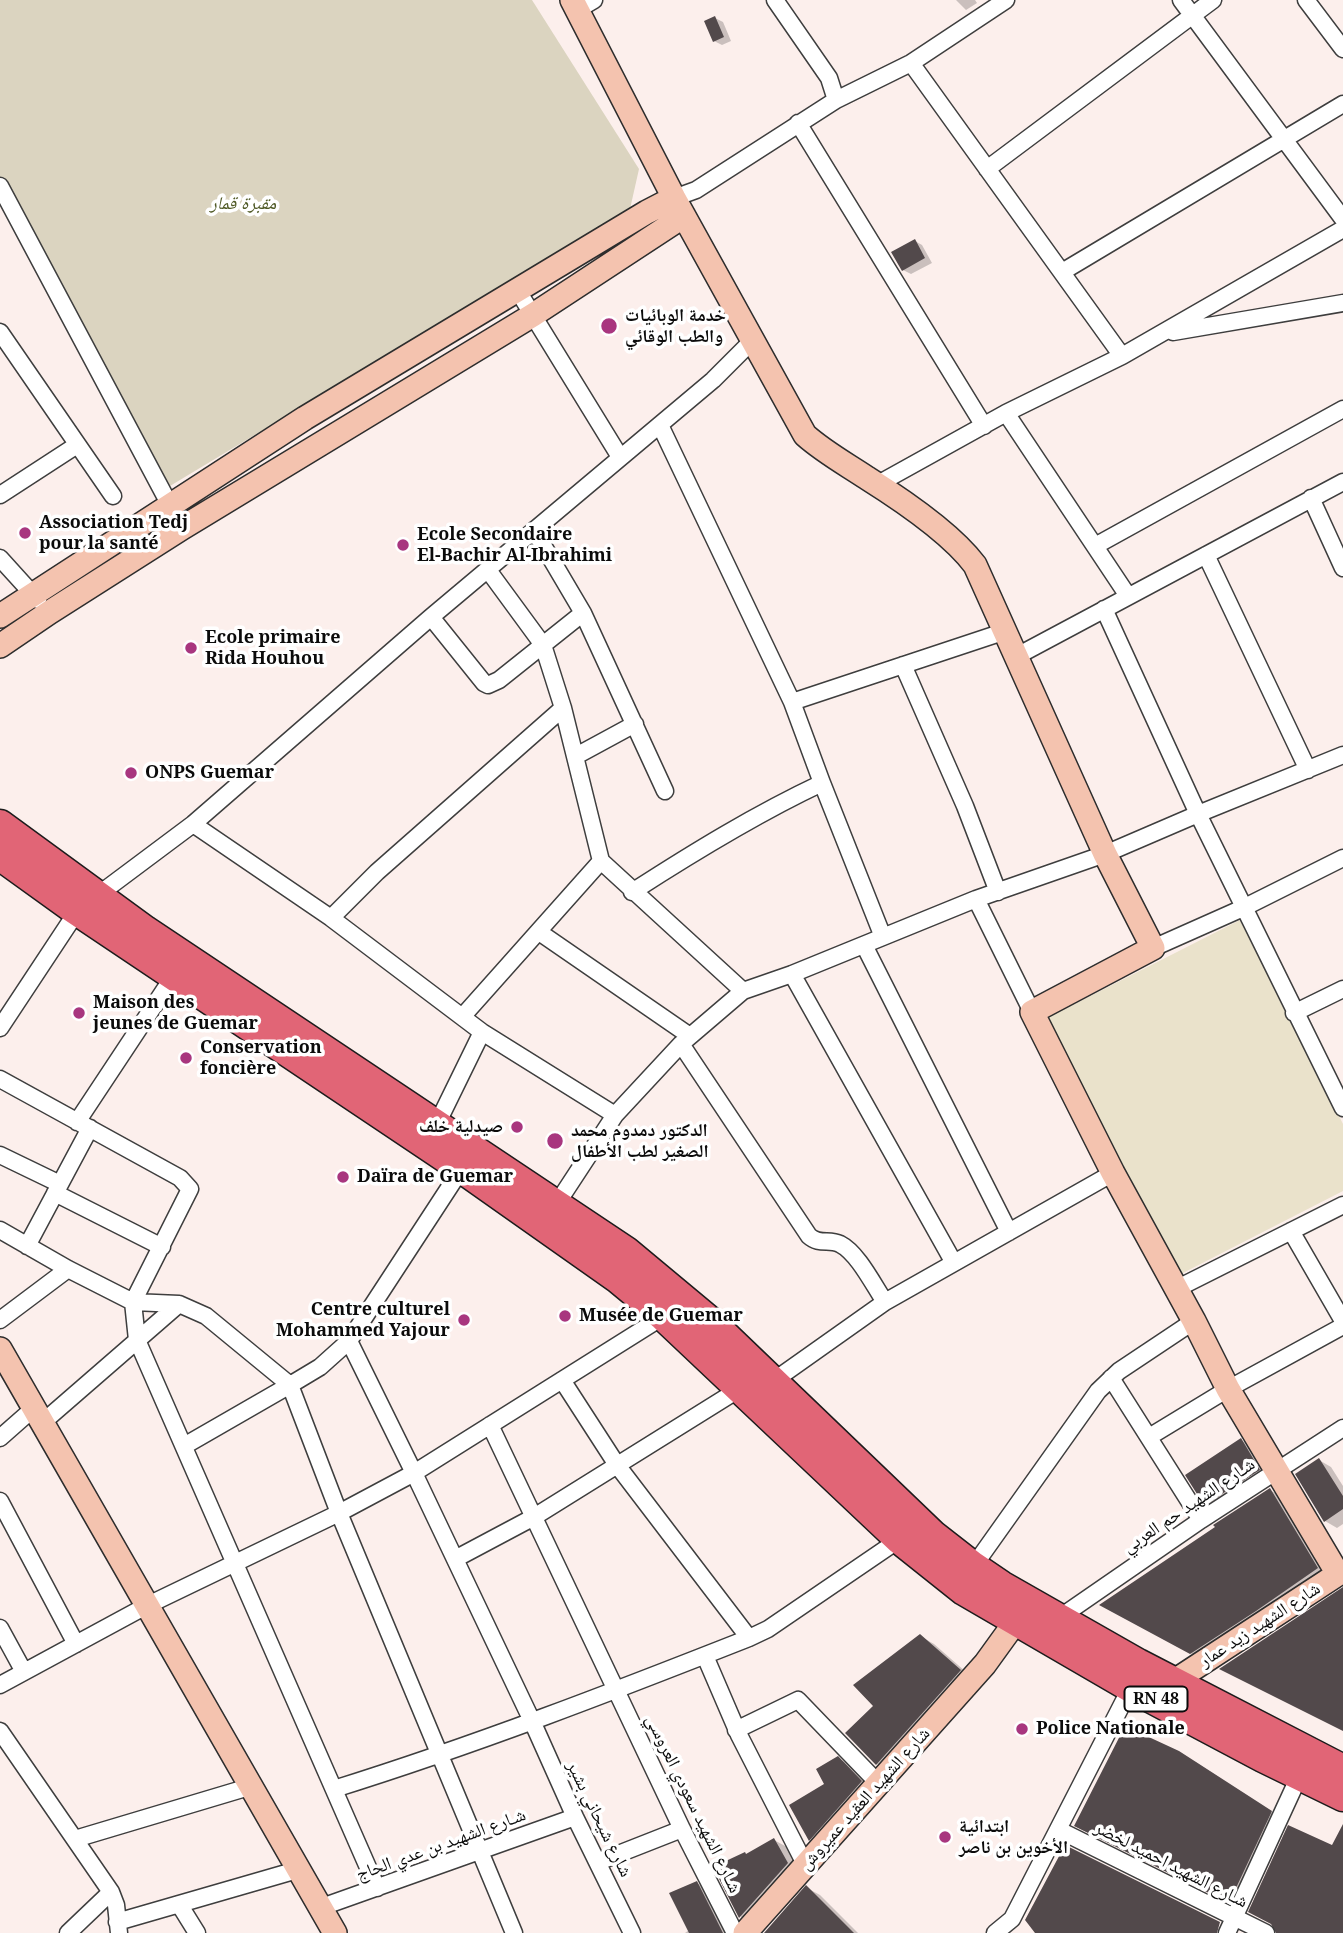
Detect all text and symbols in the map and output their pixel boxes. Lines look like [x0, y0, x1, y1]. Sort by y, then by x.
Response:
park label: مقبرة قمار [210, 193, 276, 215]
place label: خدمة الوبائيات والطب الوقائي [625, 305, 726, 348]
marker: خدمة الوبائيات والطب الوقائي [599, 316, 619, 336]
place label: Association Tedj pour la santé [39, 512, 188, 554]
place label: Ecole Secondaire El-Bachir Al-Ibrahimi [417, 524, 612, 566]
marker: Association Tedj pour la santé [17, 525, 33, 541]
marker: Ecole Secondaire El-Bachir Al-Ibrahimi [395, 537, 411, 553]
place label: Ecole primaire Rida Houhou [205, 627, 341, 670]
marker: Ecole primaire Rida Houhou [183, 640, 199, 656]
place label: ONPS Guemar [145, 762, 274, 784]
marker: ONPS Guemar [123, 765, 139, 781]
place label: Maison des jeunes de Guemar [93, 992, 258, 1034]
marker: Maison des jeunes de Guemar [71, 1005, 87, 1021]
place label: Conservation foncière [200, 1037, 322, 1080]
marker: Conservation foncière [178, 1050, 194, 1066]
place label: صيدلية خلف [419, 1116, 503, 1138]
marker: صيدلية خلف [509, 1119, 525, 1135]
place label: الدكتور دمدوم محمد الصغير لطب الأطفال [571, 1120, 709, 1162]
marker: الدكتور دمدوم محمد الصغير لطب الأطفال [545, 1131, 565, 1151]
place label: Daïra de Guemar [357, 1166, 513, 1188]
marker: Daïra de Guemar [335, 1169, 351, 1185]
place label: Centre culturel Mohammed Yajour [276, 1299, 450, 1342]
place label: Musée de Guemar [579, 1305, 743, 1327]
marker: Musée de Guemar [557, 1308, 573, 1324]
marker: Centre culturel Mohammed Yajour [456, 1312, 472, 1328]
street label: شـارع الشهيد حم العربي [1119, 1454, 1259, 1558]
street label: شارع الشهيد زيد عمار [1195, 1578, 1325, 1672]
road number: RN 48 [1124, 1686, 1188, 1712]
street label: شـارع الشهيد سعودي العروسي [640, 1711, 746, 1897]
place label: Police Nationale [1036, 1718, 1185, 1740]
marker: Police Nationale [1014, 1721, 1030, 1737]
street label: شارع الشهيد العقيد عميروش [795, 1723, 935, 1875]
street label: شارع شيحاني بشير [562, 1757, 636, 1881]
street label: شـارع الشهيد بن عدي الحاج [353, 1804, 529, 1886]
place label: ابتدائية الأخوين بن ناصر [959, 1816, 1068, 1858]
street label: شـارع الشهيد احميد لخضر [1091, 1817, 1251, 1913]
marker: ابتدائية الأخوين بن ناصر [937, 1829, 953, 1845]

